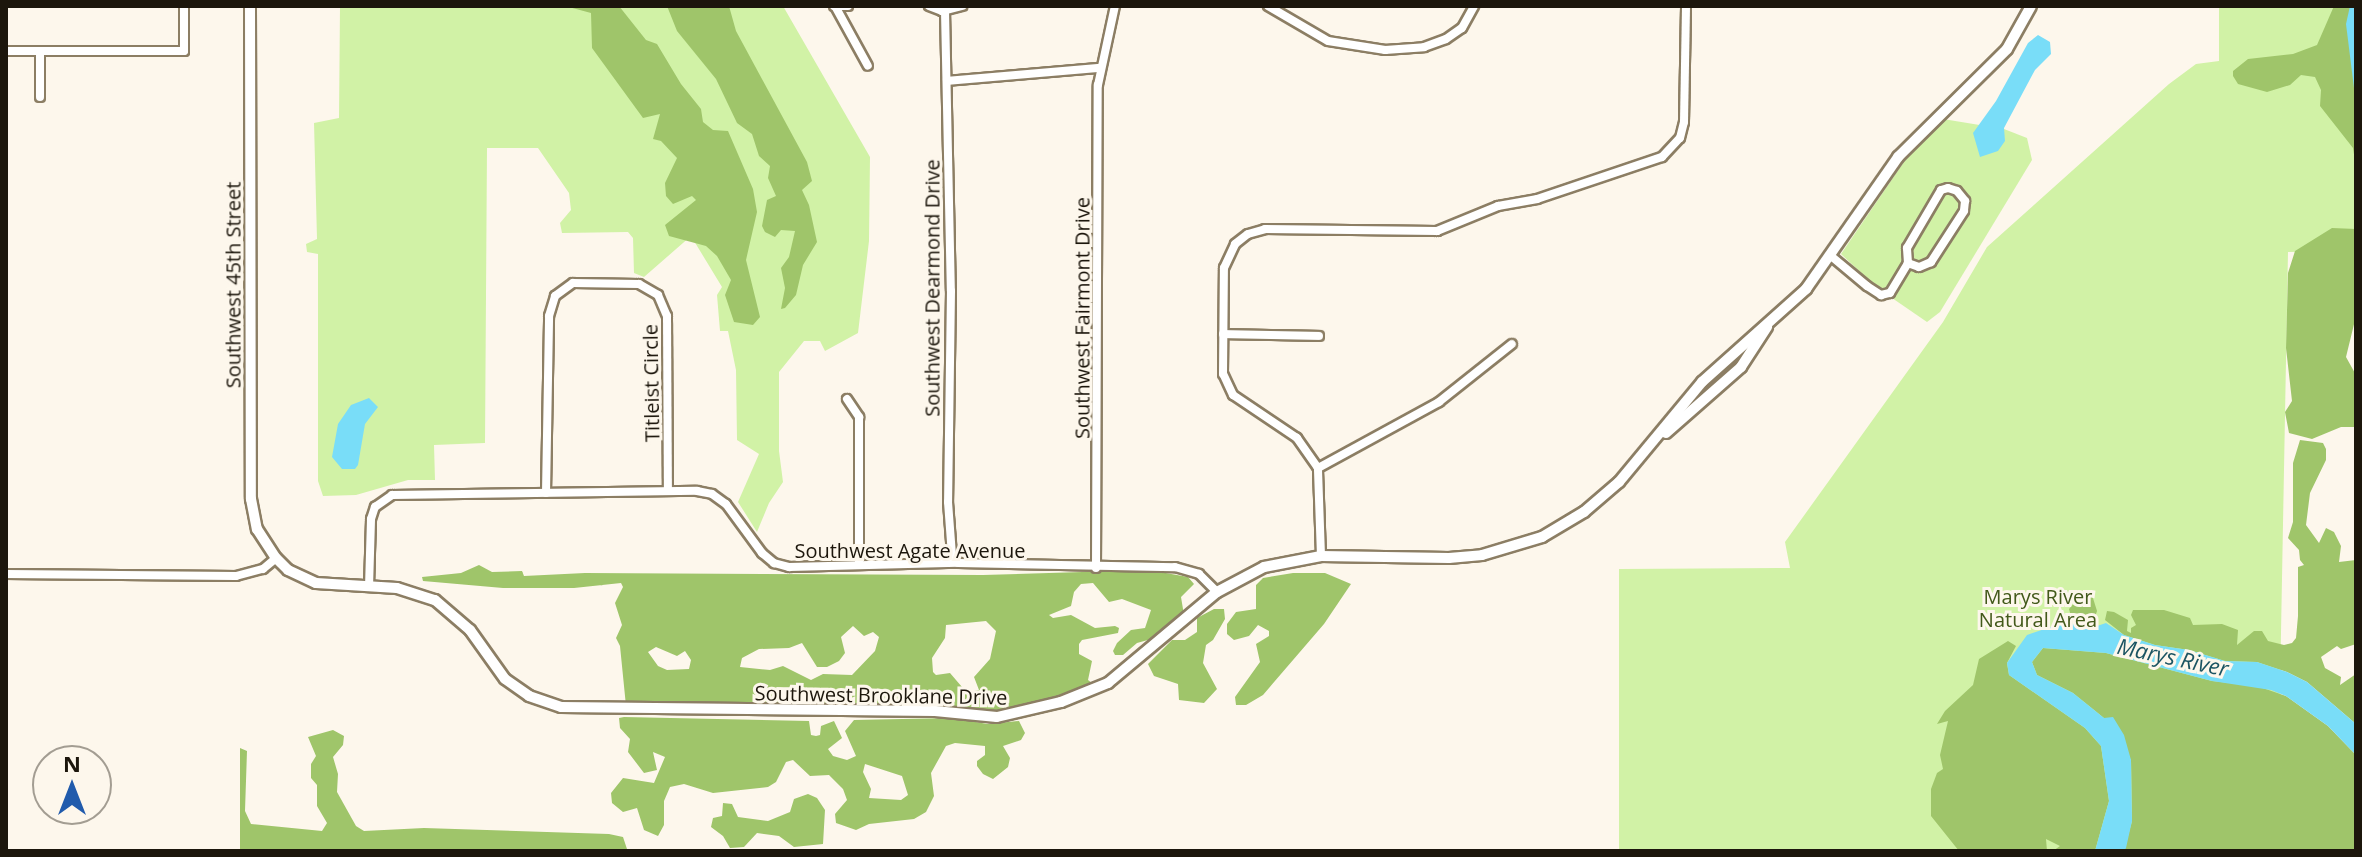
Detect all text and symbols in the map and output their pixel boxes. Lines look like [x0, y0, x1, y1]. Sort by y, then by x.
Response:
street label: Southwest Dearmond Drive [920, 159, 944, 417]
street label: Southwest 45th Street [221, 182, 245, 388]
street label: Southwest Fairmont Drive [1070, 197, 1094, 439]
street label: Titleist Circle [638, 324, 664, 442]
street label: Southwest Agate Avenue [794, 538, 1026, 562]
park label: Marys River Natural Area [1979, 584, 2097, 631]
water label: Marys River [2115, 632, 2231, 682]
street label: Southwest Brooklane Drive [754, 681, 1008, 709]
north arrow [32, 745, 112, 825]
text: N [63, 748, 81, 778]

